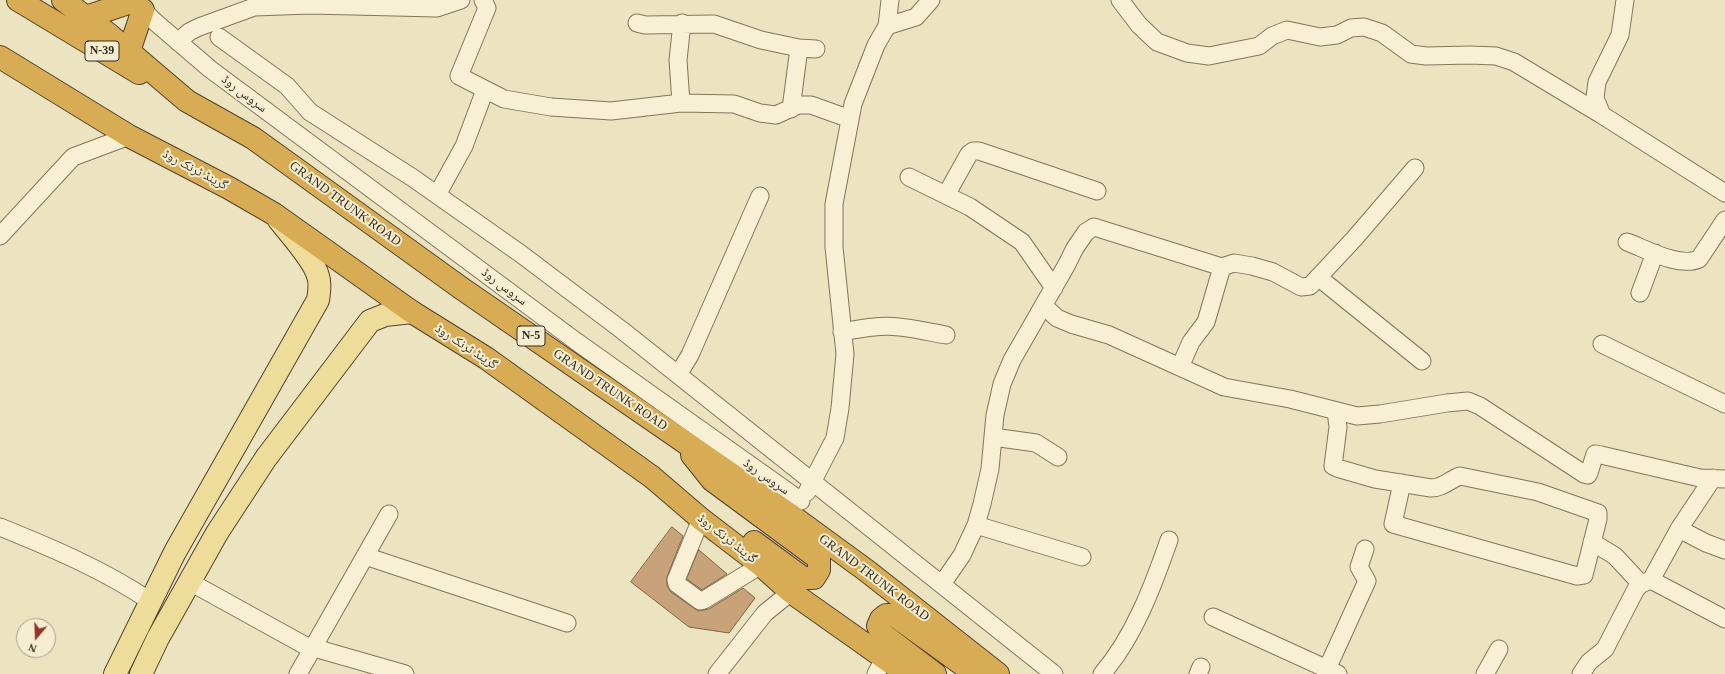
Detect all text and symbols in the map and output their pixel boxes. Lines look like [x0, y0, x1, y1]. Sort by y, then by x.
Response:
road number: N-39 [85, 41, 119, 61]
street label: سروس روڈ [218, 72, 270, 116]
street label: گرینڈ ٹرنک روڈ [160, 146, 230, 194]
street label: GRAND TRUNK ROAD [286, 158, 404, 250]
street label: سروس روڈ [478, 265, 530, 309]
street label: گرینڈ ٹرنک روڈ [432, 321, 500, 373]
road number: N-5 [517, 326, 545, 346]
street label: GRAND TRUNK ROAD [550, 346, 670, 434]
street label: سروس روڈ [740, 455, 792, 499]
street label: گرینڈ ٹرنک روڈ [694, 511, 760, 567]
street label: GRAND TRUNK ROAD [816, 531, 932, 625]
north arrow [16, 618, 56, 658]
text: N [27, 641, 38, 655]

